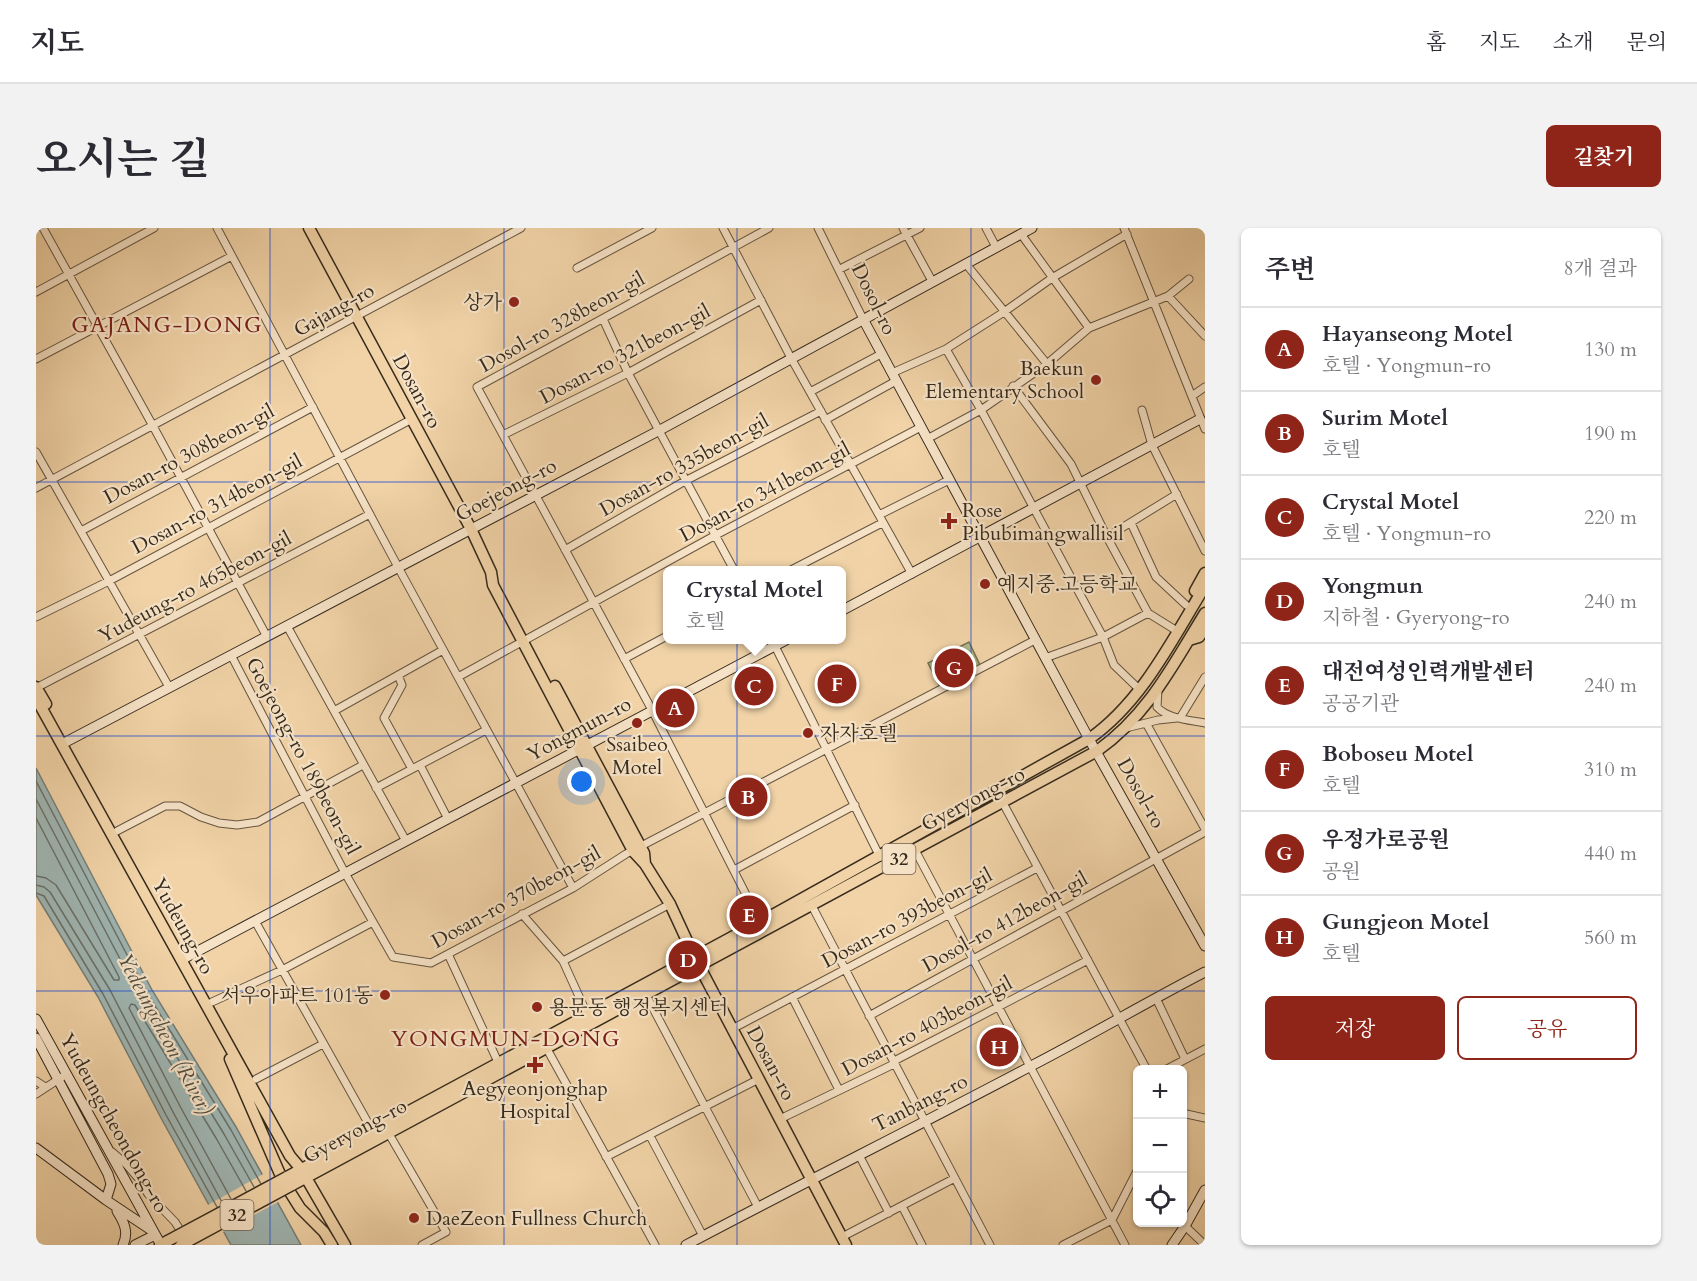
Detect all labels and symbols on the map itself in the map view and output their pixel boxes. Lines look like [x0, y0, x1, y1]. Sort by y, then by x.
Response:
street label: Dosol-ro [845, 259, 903, 340]
street label: Dosol-ro 328beon-gil [474, 265, 650, 379]
street label: Gajang-ro [289, 277, 379, 343]
place label: 상가 [463, 289, 503, 316]
marker: 상가 [507, 295, 521, 309]
street label: Dosan-ro 321beon-gil [535, 298, 715, 410]
district label: GAJANG-DONG [71, 310, 263, 340]
street label: Dosan-ro [386, 349, 448, 433]
place label: Baekun Elementary School [925, 355, 1085, 405]
marker: Baekun Elementary School [1089, 373, 1103, 387]
street label: Dosan-ro 308beon-gil [99, 398, 279, 510]
street label: Dosan-ro 335beon-gil [594, 407, 774, 523]
street label: Dosan-ro 341beon-gil [675, 436, 855, 548]
street label: Dosan-ro 314beon-gil [127, 448, 307, 560]
street label: Goejeong-ro [451, 452, 561, 528]
place label: Rose Pibubimangwallisil [962, 497, 1124, 547]
marker: Rose Pibubimangwallisil [940, 512, 958, 530]
street label: Yudeung-ro 465beon-gil [94, 525, 296, 649]
place label: 예지중.고등학교 [997, 571, 1138, 598]
marker: 예지중.고등학교 [978, 577, 992, 591]
pin: G [934, 646, 974, 690]
street label: Goejeong-ro 189beon-gil [239, 653, 367, 859]
pin: F [818, 662, 856, 706]
pin: C [734, 664, 774, 708]
pin: A [656, 686, 694, 730]
street label: Yongmun-ro [522, 690, 636, 768]
marker: Ssaibeo Motel [630, 716, 644, 730]
place label: 자자호텔 [820, 720, 897, 747]
marker: 자자호텔 [801, 726, 815, 740]
place label: Ssaibeo Motel [606, 731, 668, 781]
street label: Dosol-ro [1111, 753, 1171, 833]
street label: Gyeryong-ro [916, 760, 1030, 838]
your location [567, 767, 596, 796]
pin: B [728, 774, 768, 820]
street label: Dosan-ro 370beon-gil [426, 839, 606, 955]
road number: 32 [882, 844, 916, 874]
street label: Dosan-ro 393beon-gil [817, 862, 997, 974]
street label: Dosol-ro 412beon-gil [917, 865, 1093, 979]
street label: Yudeung-ro [145, 873, 221, 979]
pin: E [730, 892, 768, 938]
pin: D [668, 938, 708, 982]
water label: Yedeungcheon (River) [110, 948, 220, 1120]
street label: Dosan-ro 403beon-gil [837, 970, 1017, 1082]
place label: 서우아파트 101동 [221, 982, 373, 1009]
marker: 서우아파트 101동 [378, 988, 392, 1002]
place label: 용문동 행정복지센터 [549, 994, 728, 1021]
marker: 용문동 행정복지센터 [530, 1000, 544, 1014]
street label: Dosan-ro [740, 1021, 802, 1105]
district label: YONGMUN-DONG [391, 1024, 621, 1054]
pin: H [980, 1024, 1018, 1070]
street label: Yudeungcheondong-ro [53, 1028, 175, 1218]
marker: Aegyeonjonghap Hospital [526, 1056, 544, 1074]
street label: Tanbang-ro [868, 1067, 972, 1139]
place label: Aegyeonjonghap Hospital [462, 1075, 608, 1125]
street label: Gyeryong-ro [298, 1092, 412, 1170]
road number: 32 [220, 1200, 254, 1230]
place label: DaeZeon Fullness Church [426, 1205, 647, 1232]
marker: DaeZeon Fullness Church [407, 1211, 421, 1225]

